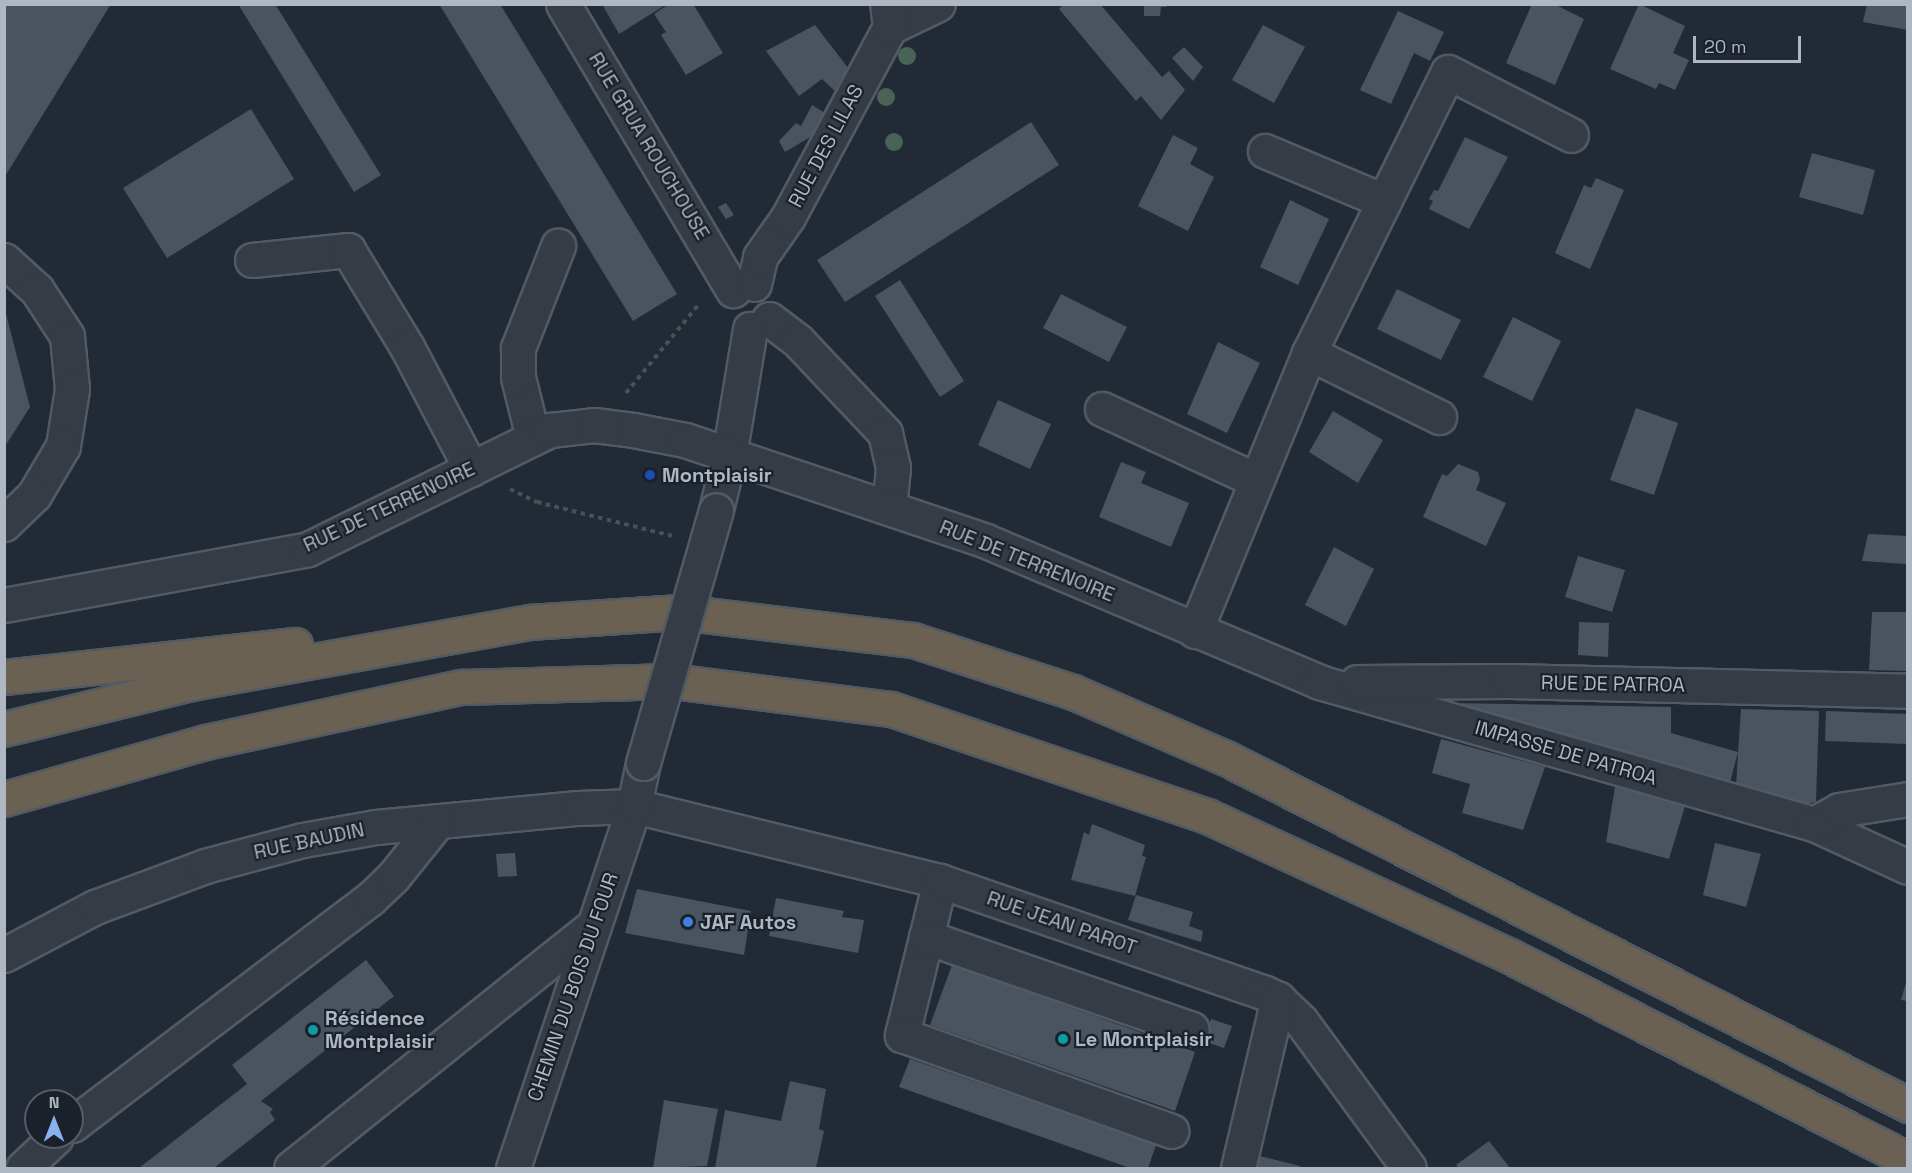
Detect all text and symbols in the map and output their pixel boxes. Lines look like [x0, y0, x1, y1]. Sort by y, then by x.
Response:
scale bar [1696, 24, 1804, 62]
text: 20 m [1704, 35, 1747, 58]
street label: RUE GRUA ROUCHOUSE [583, 48, 715, 244]
street label: RUE DES LILAS [784, 80, 868, 212]
street label: RUE DE TERRENOIRE [299, 457, 479, 557]
place label: Montplaisir [662, 463, 772, 487]
marker: Montplaisir [643, 468, 657, 482]
street label: RUE DE TERRENOIRE [936, 515, 1118, 607]
street label: RUE DE PATROA [1541, 671, 1685, 697]
street label: IMPASSE DE PATROA [1472, 716, 1660, 790]
street label: RUE BAUDIN [251, 818, 367, 864]
street label: CHEMIN DU BOIS DU FOUR [523, 870, 623, 1104]
street label: RUE JEAN PAROT [984, 886, 1140, 960]
place label: JAF Autos [700, 910, 796, 934]
marker: JAF Autos [681, 915, 695, 929]
place label: Résidence Montplaisir [325, 1006, 435, 1053]
marker: Résidence Montplaisir [306, 1023, 320, 1037]
place label: Le Montplaisir [1075, 1027, 1212, 1051]
marker: Le Montplaisir [1056, 1032, 1070, 1046]
north arrow [24, 1089, 84, 1149]
text: N [49, 1092, 59, 1113]

